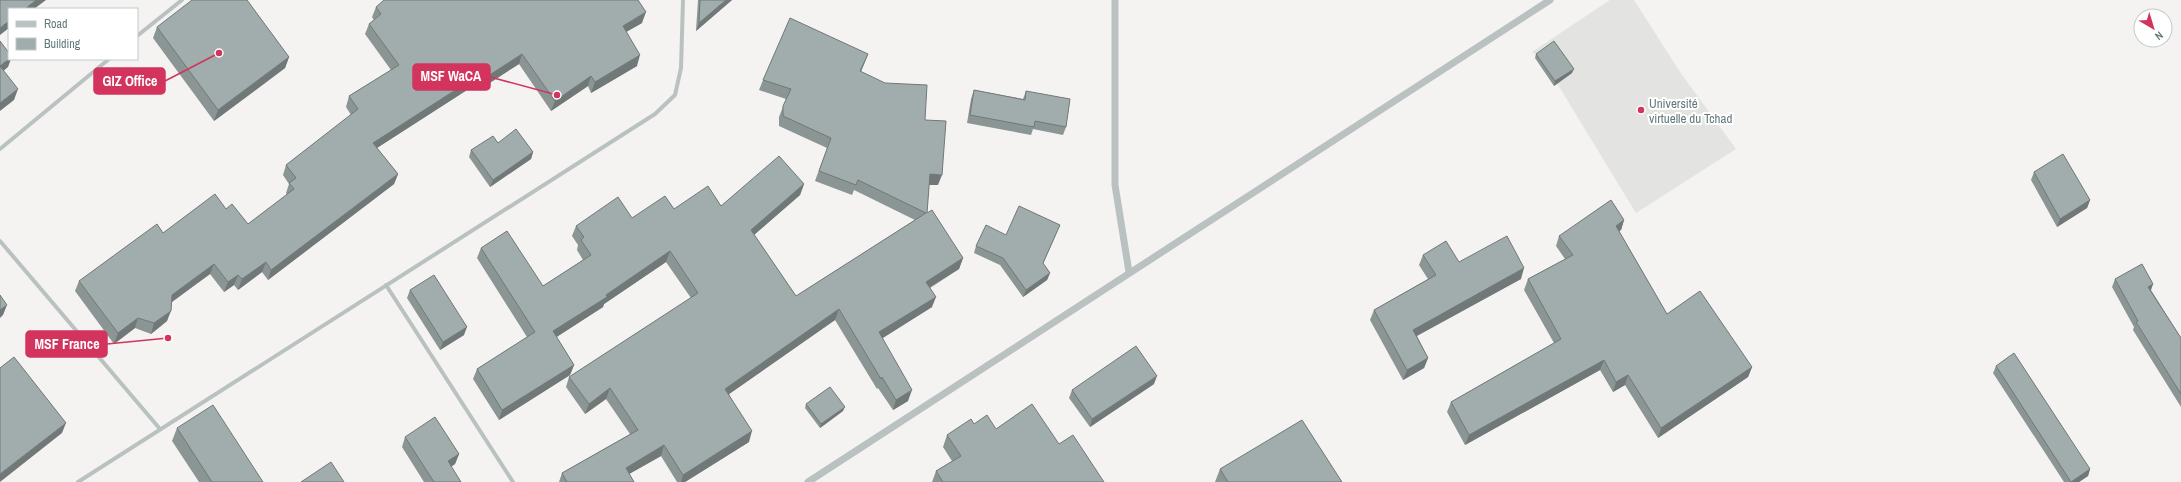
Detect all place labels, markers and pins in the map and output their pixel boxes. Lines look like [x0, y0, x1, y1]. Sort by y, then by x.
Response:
callout: MSF WaCA [413, 64, 490, 90]
callout: GIZ Office [94, 68, 165, 94]
place label: Université virtuelle du Tchad [1649, 95, 1732, 127]
marker: Université virtuelle du Tchad [1636, 105, 1646, 115]
callout: MSF France [26, 331, 107, 357]

